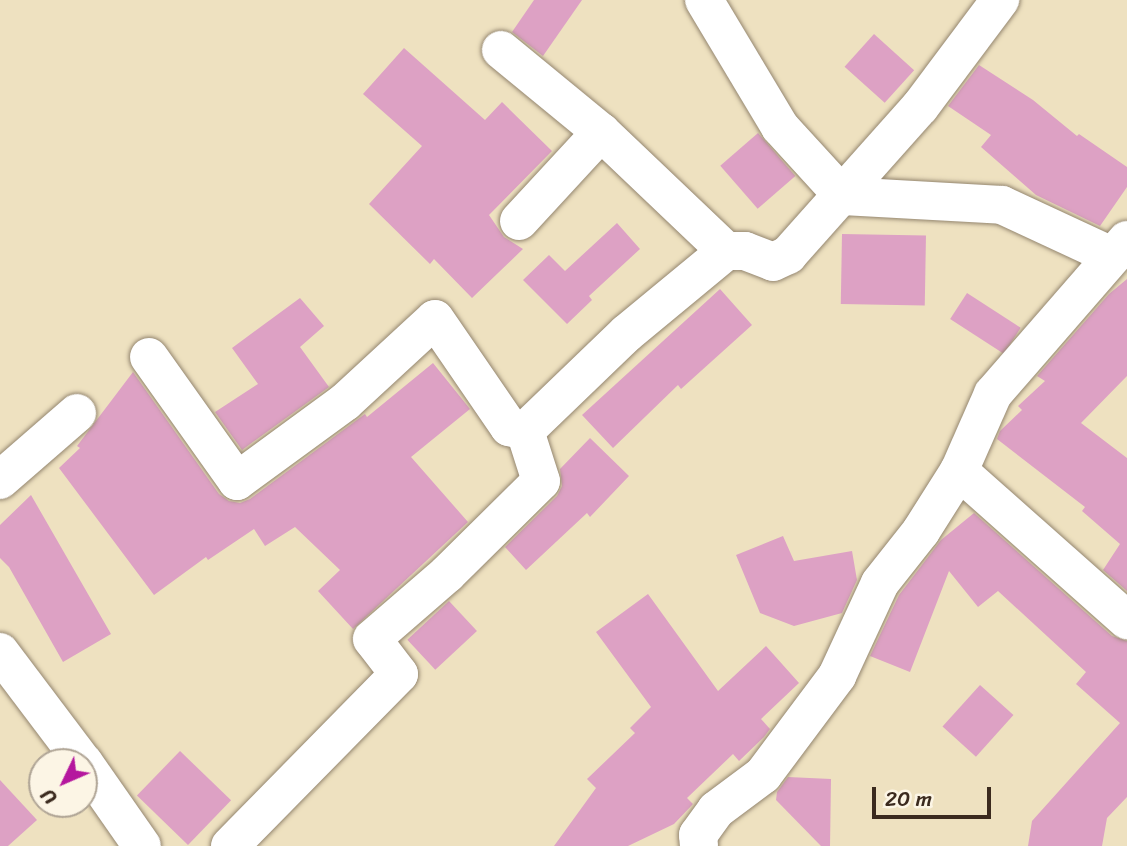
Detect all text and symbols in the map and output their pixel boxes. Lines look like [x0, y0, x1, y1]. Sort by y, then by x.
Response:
north arrow [28, 748, 98, 818]
scale bar [875, 772, 994, 816]
text: 20 m [885, 780, 932, 818]
text: U [33, 781, 65, 813]

